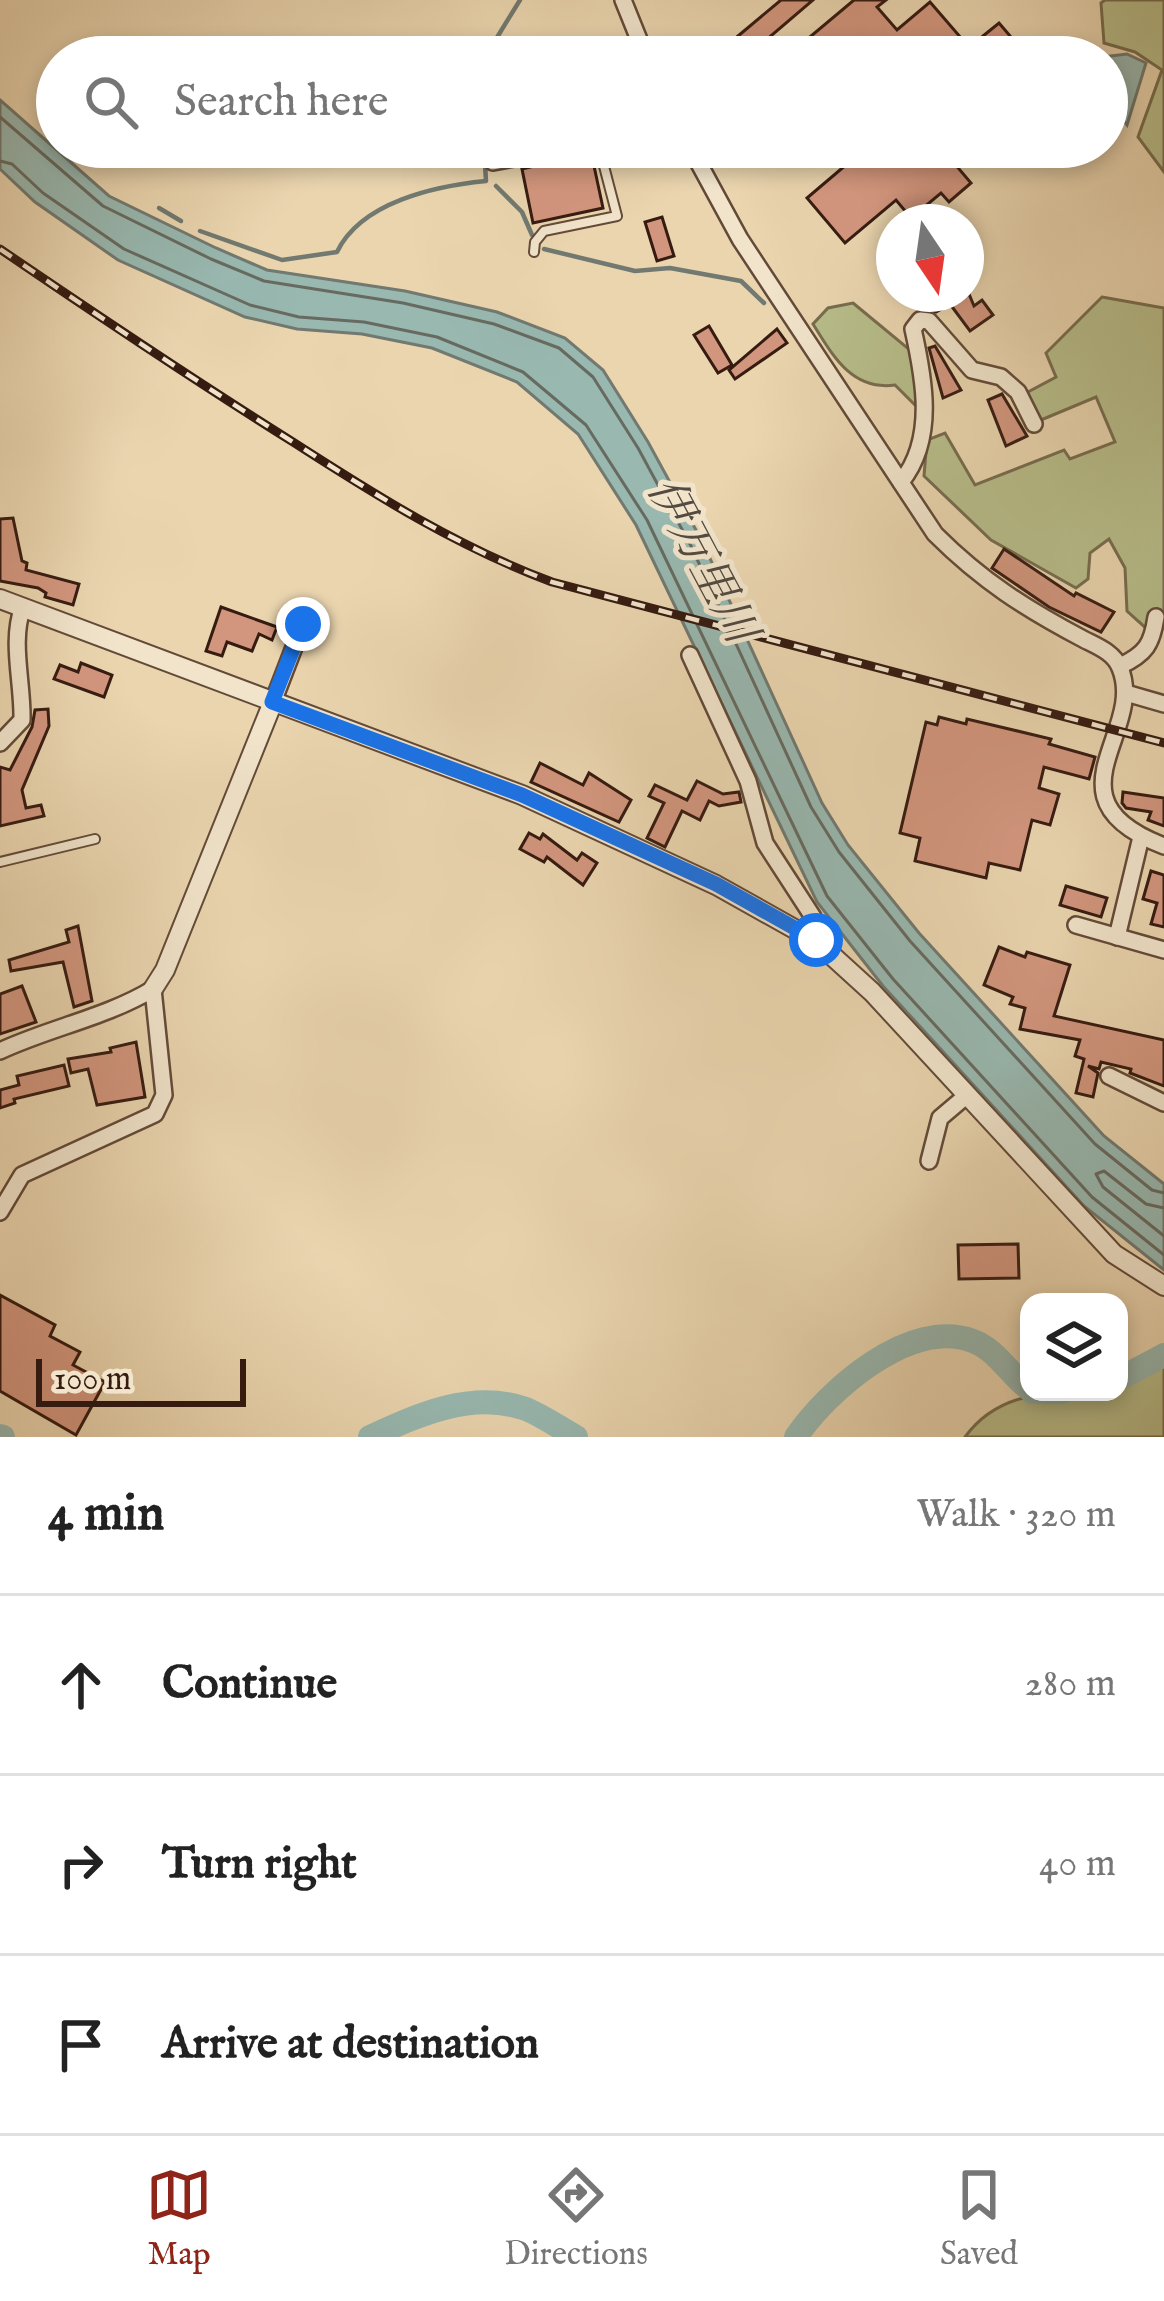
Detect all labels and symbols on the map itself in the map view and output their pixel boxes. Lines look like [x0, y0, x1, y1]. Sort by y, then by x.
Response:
north arrow [876, 204, 984, 312]
water label: 伊万里川 [633, 468, 771, 658]
route end [276, 597, 330, 651]
route start [789, 913, 843, 967]
scale bar [36, 1353, 246, 1406]

